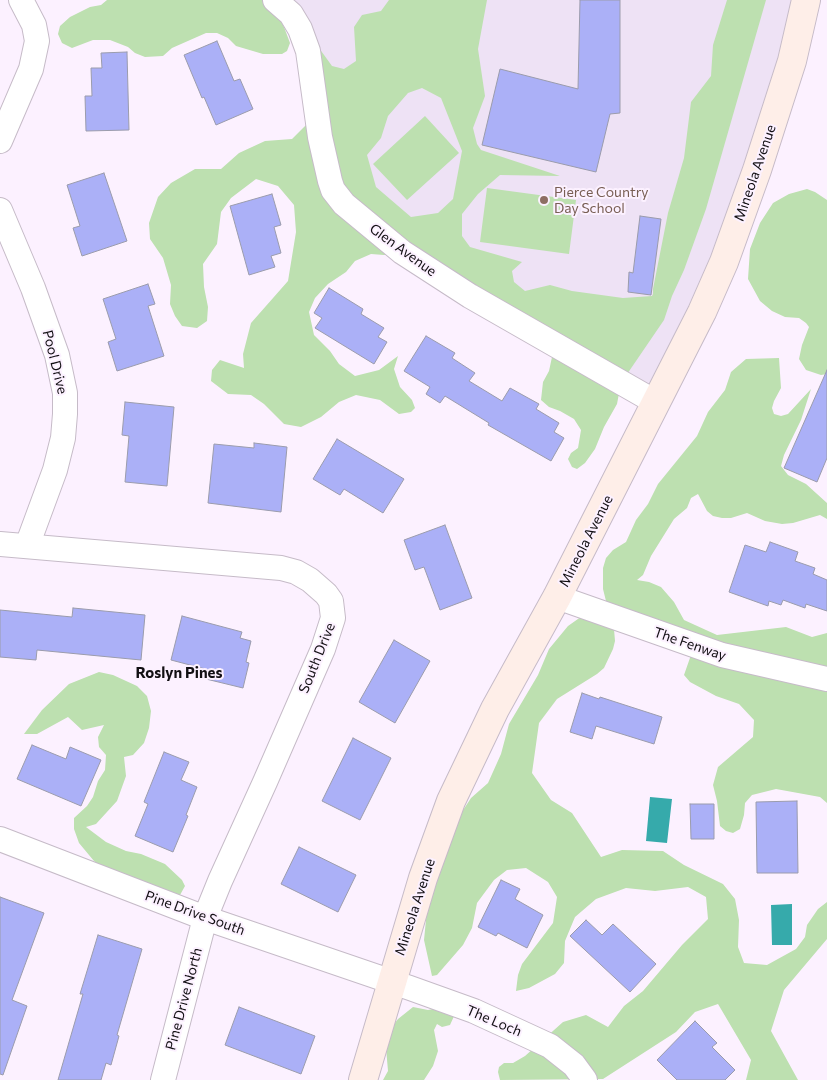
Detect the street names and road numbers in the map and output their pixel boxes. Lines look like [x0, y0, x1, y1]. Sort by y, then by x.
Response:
street label: Mineola Avenue [731, 123, 779, 223]
street label: Glen Avenue [366, 220, 440, 280]
street label: Pool Drive [39, 328, 71, 396]
street label: Mineola Avenue [556, 492, 616, 590]
street label: South Drive [295, 620, 339, 696]
street label: The Fenway [652, 624, 728, 664]
street label: Mineola Avenue [391, 856, 439, 958]
street label: Pine Drive South [143, 887, 247, 939]
street label: Pine Drive North [162, 946, 206, 1052]
street label: The Loch [464, 1002, 524, 1040]

